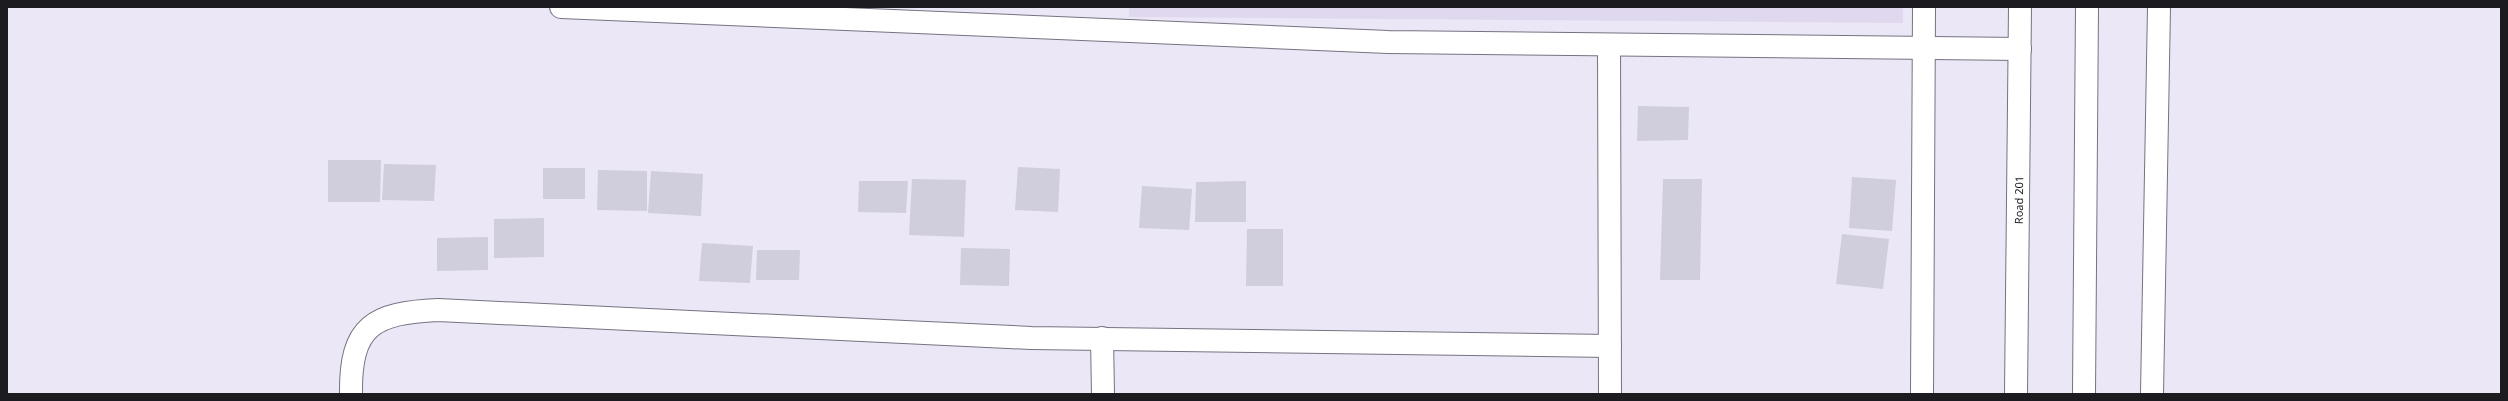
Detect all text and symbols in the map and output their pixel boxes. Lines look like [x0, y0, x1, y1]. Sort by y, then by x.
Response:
street label: Road 201 [2010, 176, 2026, 224]

